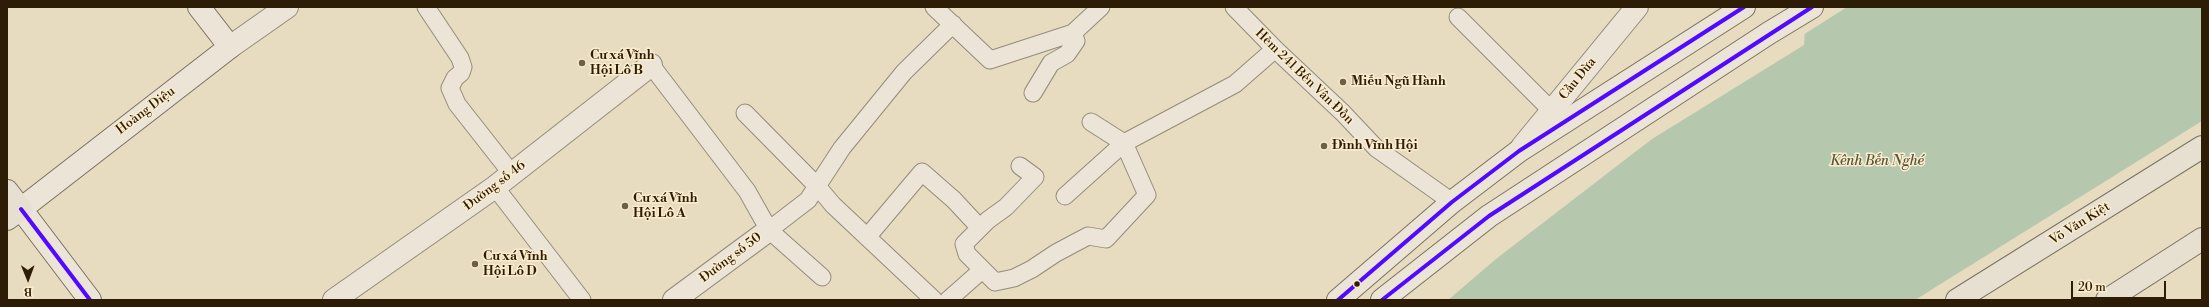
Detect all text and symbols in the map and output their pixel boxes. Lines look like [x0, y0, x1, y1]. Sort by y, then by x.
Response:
street label: Hẻm 241 Bến Vân Đồn [1251, 26, 1357, 128]
place label: Cư xá Vĩnh Hội Lô B [590, 48, 654, 79]
street label: Cầu Dừa [1556, 55, 1600, 103]
marker: Cư xá Vĩnh Hội Lô B [577, 58, 587, 68]
place label: Miếu Ngũ Hành [1351, 74, 1446, 90]
marker: Miếu Ngũ Hành [1338, 77, 1348, 87]
street label: Hoàng Diệu [113, 84, 179, 138]
place label: Đình Vĩnh Hội [1332, 138, 1418, 154]
marker: Đình Vĩnh Hội [1319, 141, 1329, 151]
water label: Kênh Bến Nghé [1830, 154, 1924, 170]
street label: Đường số 46 [461, 158, 529, 214]
place label: Cư xá Vĩnh Hội Lô A [633, 191, 697, 222]
street label: Võ Văn Kiệt [2047, 199, 2113, 249]
marker: Cư xá Vĩnh Hội Lô A [620, 201, 630, 211]
street label: Đường số 50 [697, 230, 765, 286]
place label: Cư xá Vĩnh Hội Lô D [483, 249, 547, 280]
north arrow [8, 259, 48, 299]
marker: Cư xá Vĩnh Hội Lô D [470, 259, 480, 269]
scale bar [2073, 273, 2168, 299]
unlabelled marker [1352, 279, 1362, 289]
text: 20 m [2078, 280, 2106, 295]
text: B [24, 284, 32, 298]

